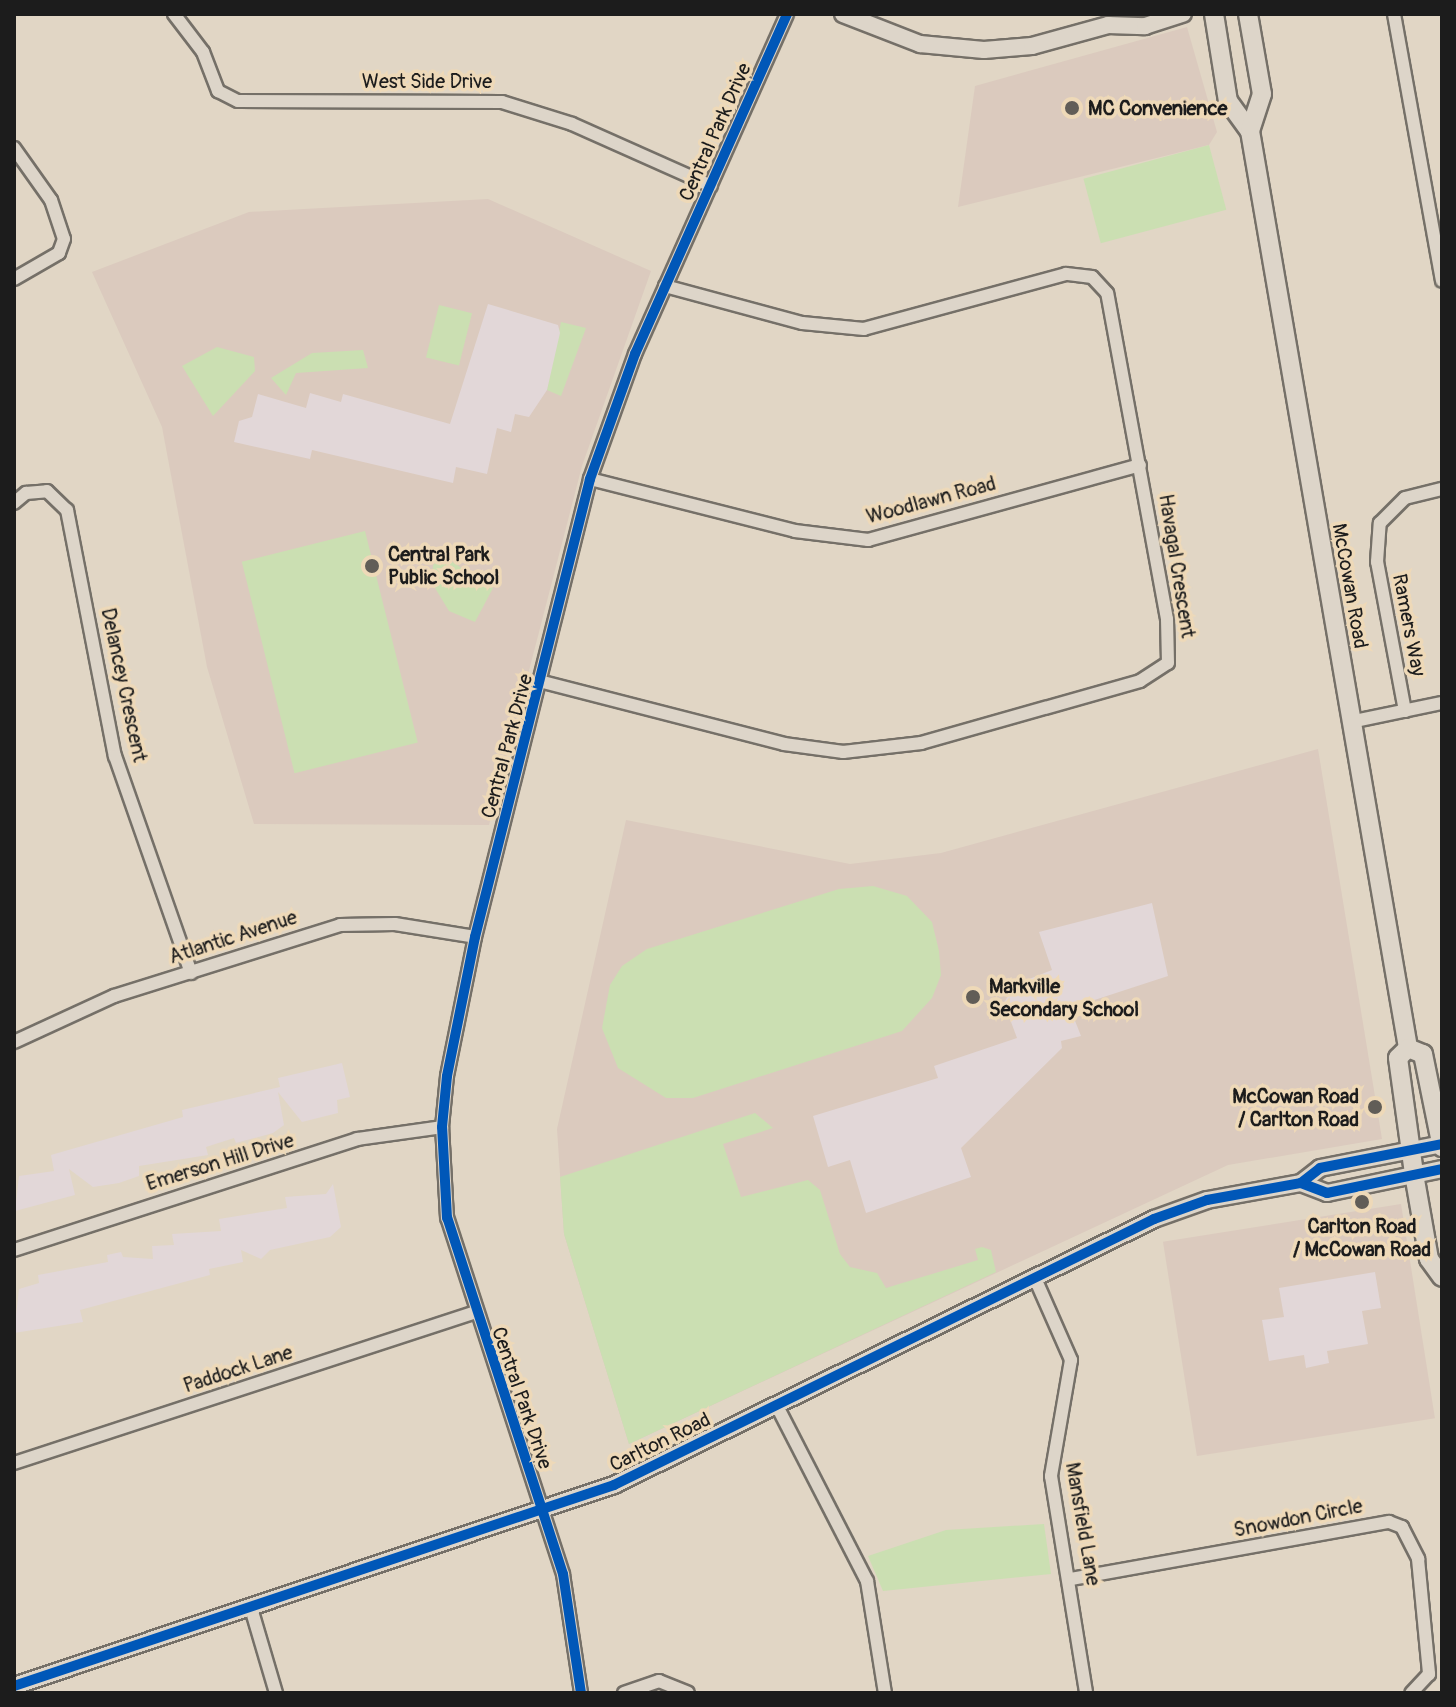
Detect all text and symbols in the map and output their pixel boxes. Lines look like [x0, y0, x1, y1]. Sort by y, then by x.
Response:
street label: Central Park Drive [674, 59, 756, 205]
street label: West Side Drive [362, 69, 492, 93]
place label: MC Convenience [1088, 96, 1227, 120]
marker: MC Convenience [1063, 99, 1081, 117]
street label: Woodlawn Road [864, 471, 998, 529]
street label: Havagal Crescent [1154, 492, 1200, 640]
street label: McCowan Road [1327, 522, 1373, 650]
place label: Central Park Public School [388, 542, 499, 589]
marker: Central Park Public School [363, 557, 381, 575]
street label: Ramers Way [1387, 572, 1431, 678]
street label: Delancey Crescent [96, 606, 152, 764]
street label: Central Park Drive [476, 671, 538, 821]
street label: Atlantic Avenue [166, 905, 300, 969]
place label: Markville Secondary School [989, 974, 1139, 1021]
marker: Markville Secondary School [964, 988, 982, 1006]
place label: McCowan Road / Carlton Road [1232, 1084, 1359, 1131]
marker: McCowan Road / Carlton Road [1366, 1098, 1384, 1116]
street label: Emerson Hill Drive [143, 1128, 297, 1196]
marker: Carlton Road / McCowan Road [1353, 1193, 1371, 1211]
place label: Carlton Road / McCowan Road [1293, 1214, 1431, 1261]
street label: Central Park Drive [486, 1324, 558, 1472]
street label: Paddock Lane [180, 1340, 296, 1398]
street label: Carlton Road [606, 1407, 714, 1477]
street label: Mansfield Lane [1060, 1461, 1106, 1587]
street label: Snowdon Circle [1231, 1494, 1365, 1542]

